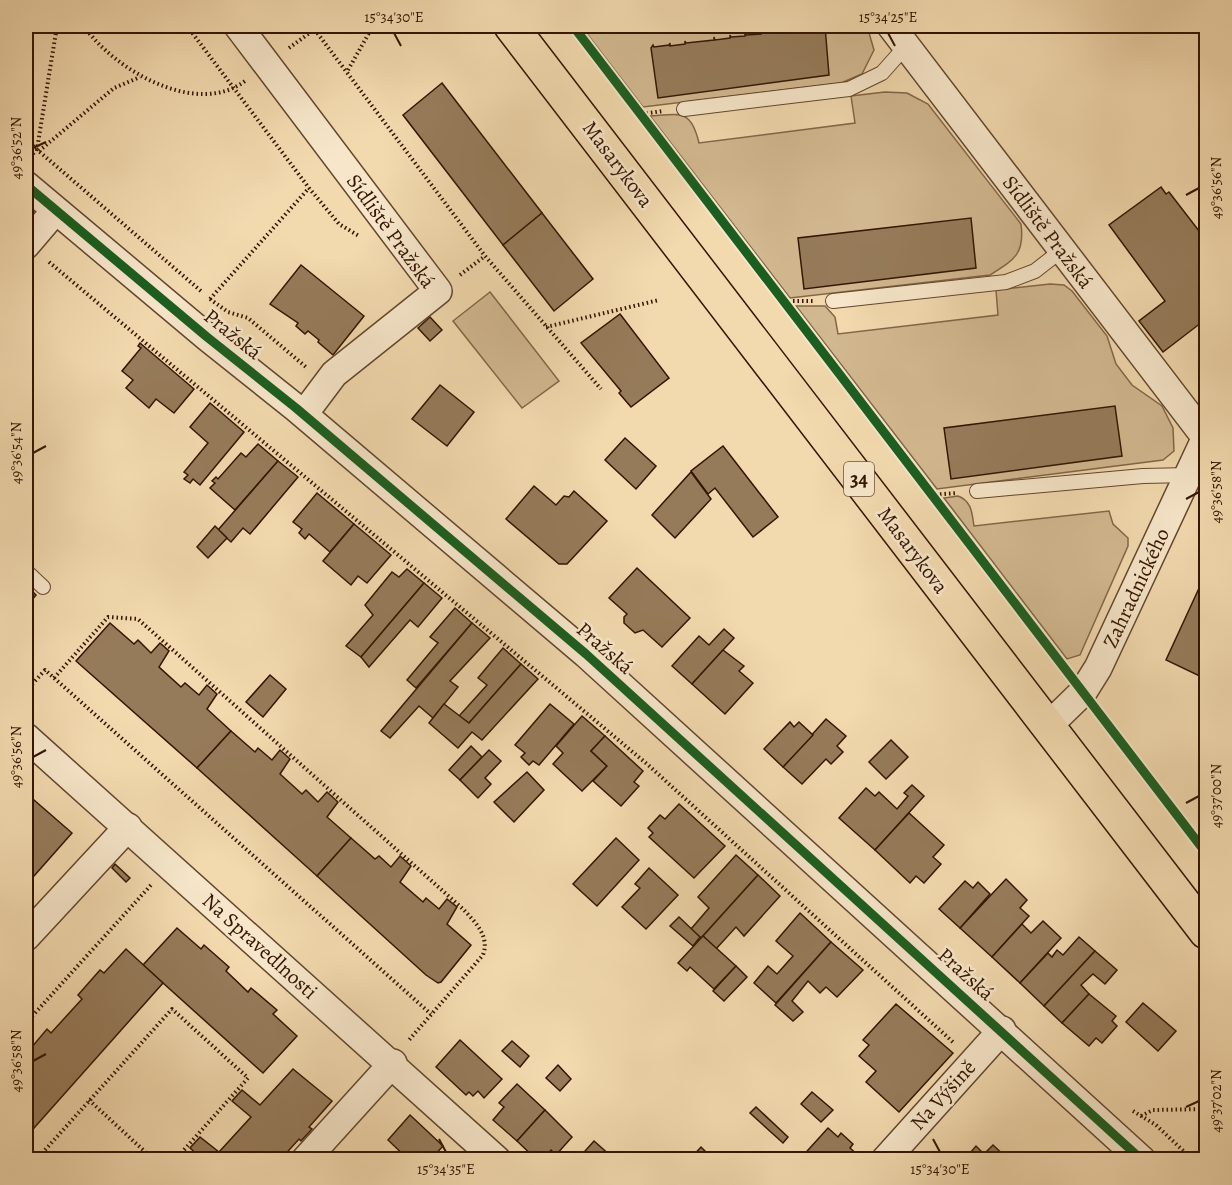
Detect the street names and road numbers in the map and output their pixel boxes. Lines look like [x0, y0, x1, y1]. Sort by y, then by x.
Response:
street label: Masarykova [576, 115, 660, 213]
street label: Sídliště Pražská [340, 168, 442, 294]
street label: Sídliště Pražská [996, 170, 1100, 294]
street label: Pražská [198, 302, 268, 366]
road number: 34 [844, 462, 874, 496]
street label: Masarykova [871, 501, 955, 599]
street label: Zahradnického [1096, 524, 1176, 652]
street label: Pražská [571, 615, 640, 681]
street label: Na Spravedlnosti [196, 887, 324, 1005]
street label: Pražská [932, 941, 1000, 1007]
street label: Na Výšině [904, 1054, 982, 1136]

